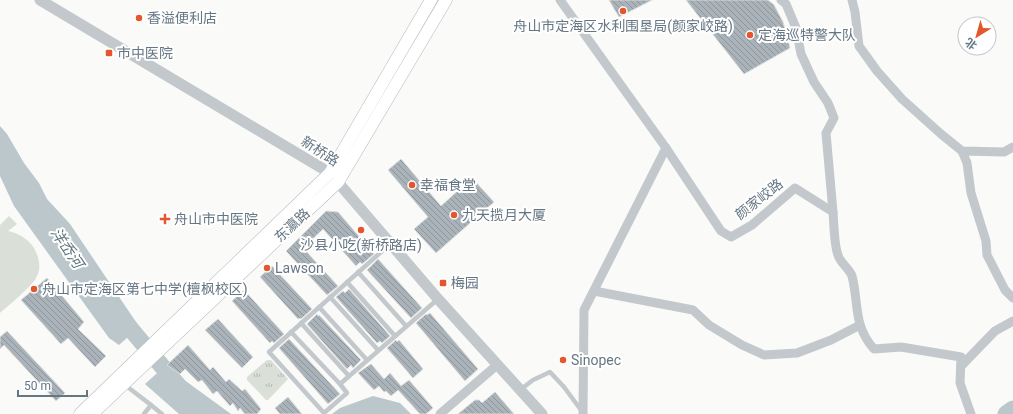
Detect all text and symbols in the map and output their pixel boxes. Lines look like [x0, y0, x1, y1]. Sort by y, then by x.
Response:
marker: 舟山市定海区水利围垦局(颜家峧路) [618, 6, 628, 16]
place label: 香溢便利店 [147, 10, 217, 26]
marker: 香溢便利店 [134, 13, 144, 23]
north arrow [957, 16, 997, 56]
place label: 舟山市定海区水利围垦局(颜家峧路) [513, 18, 733, 35]
place label: 定海巡特警大队 [758, 27, 856, 43]
marker: 定海巡特警大队 [745, 30, 755, 40]
text: 北 [963, 35, 980, 52]
place label: 市中医院 [117, 45, 173, 61]
marker: 市中医院 [104, 48, 114, 58]
street label: 新桥路 [298, 133, 342, 169]
street label: 颜家峧路 [732, 175, 786, 223]
place label: 幸福食堂 [420, 177, 476, 193]
marker: 幸福食堂 [407, 180, 417, 190]
street label: 东瀛路 [271, 205, 313, 245]
place label: 九天揽月大厦 [462, 207, 546, 223]
marker: 九天揽月大厦 [449, 210, 459, 220]
place label: 舟山市中医院 [174, 211, 258, 227]
marker: 舟山市中医院 [159, 213, 171, 225]
water label: 洋岙河 [47, 224, 89, 274]
marker: 沙县小吃(新桥路店) [356, 225, 366, 235]
place label: 沙县小吃(新桥路店) [300, 237, 422, 254]
place label: Lawson [275, 260, 324, 276]
marker: Lawson [262, 263, 272, 273]
place label: 梅园 [451, 275, 479, 291]
marker: 梅园 [438, 278, 448, 288]
place label: 舟山市定海区第七中学(檀枫校区) [42, 281, 248, 298]
marker: 舟山市定海区第七中学(檀枫校区) [29, 284, 39, 294]
place label: Sinopec [571, 352, 621, 368]
marker: Sinopec [558, 355, 568, 365]
scale bar [18, 372, 87, 398]
text: 50 m [24, 379, 51, 393]

